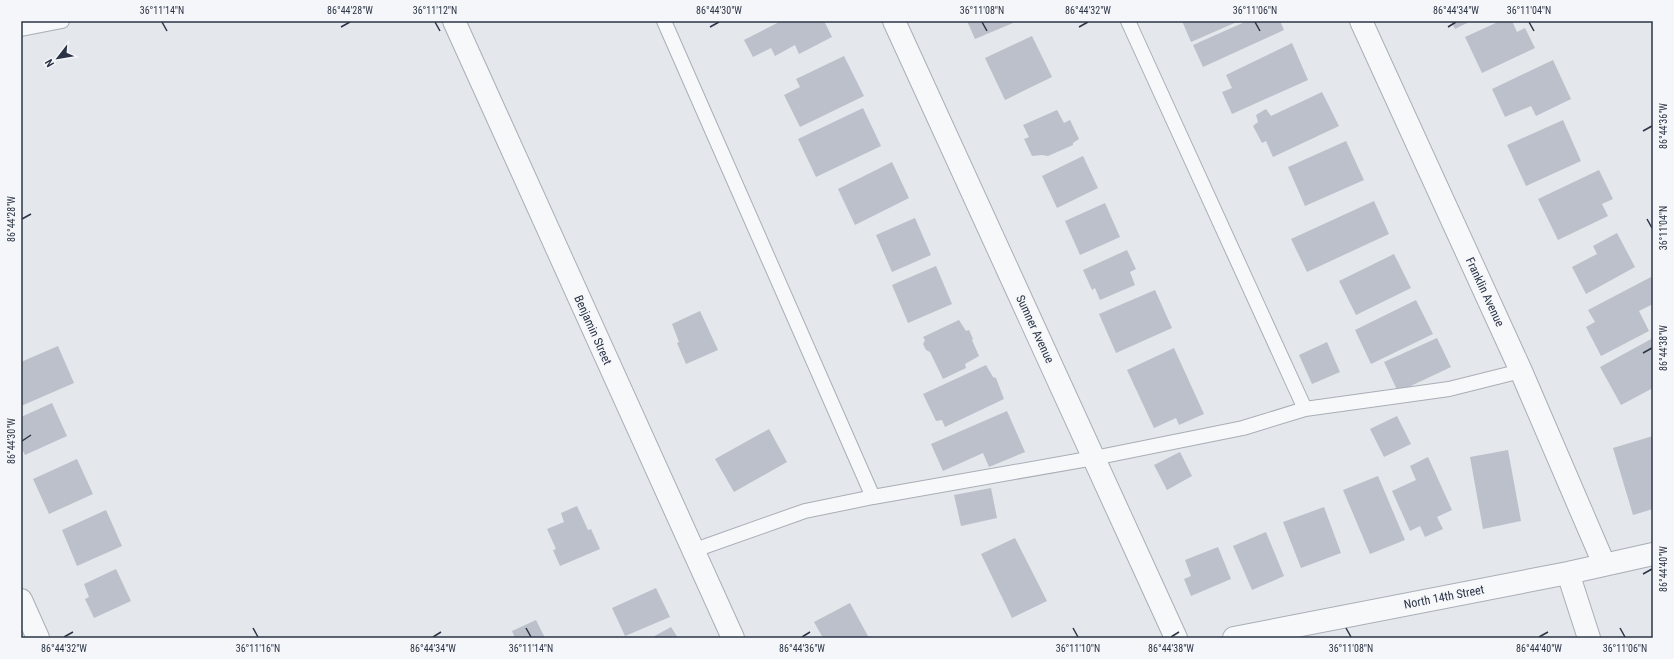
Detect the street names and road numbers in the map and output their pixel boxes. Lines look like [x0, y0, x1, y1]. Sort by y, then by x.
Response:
street label: Franklin Avenue [1463, 255, 1507, 329]
street label: Benjamin Street [571, 293, 615, 367]
street label: Sumner Avenue [1013, 293, 1057, 366]
street label: North 14th Street [1403, 582, 1486, 612]

